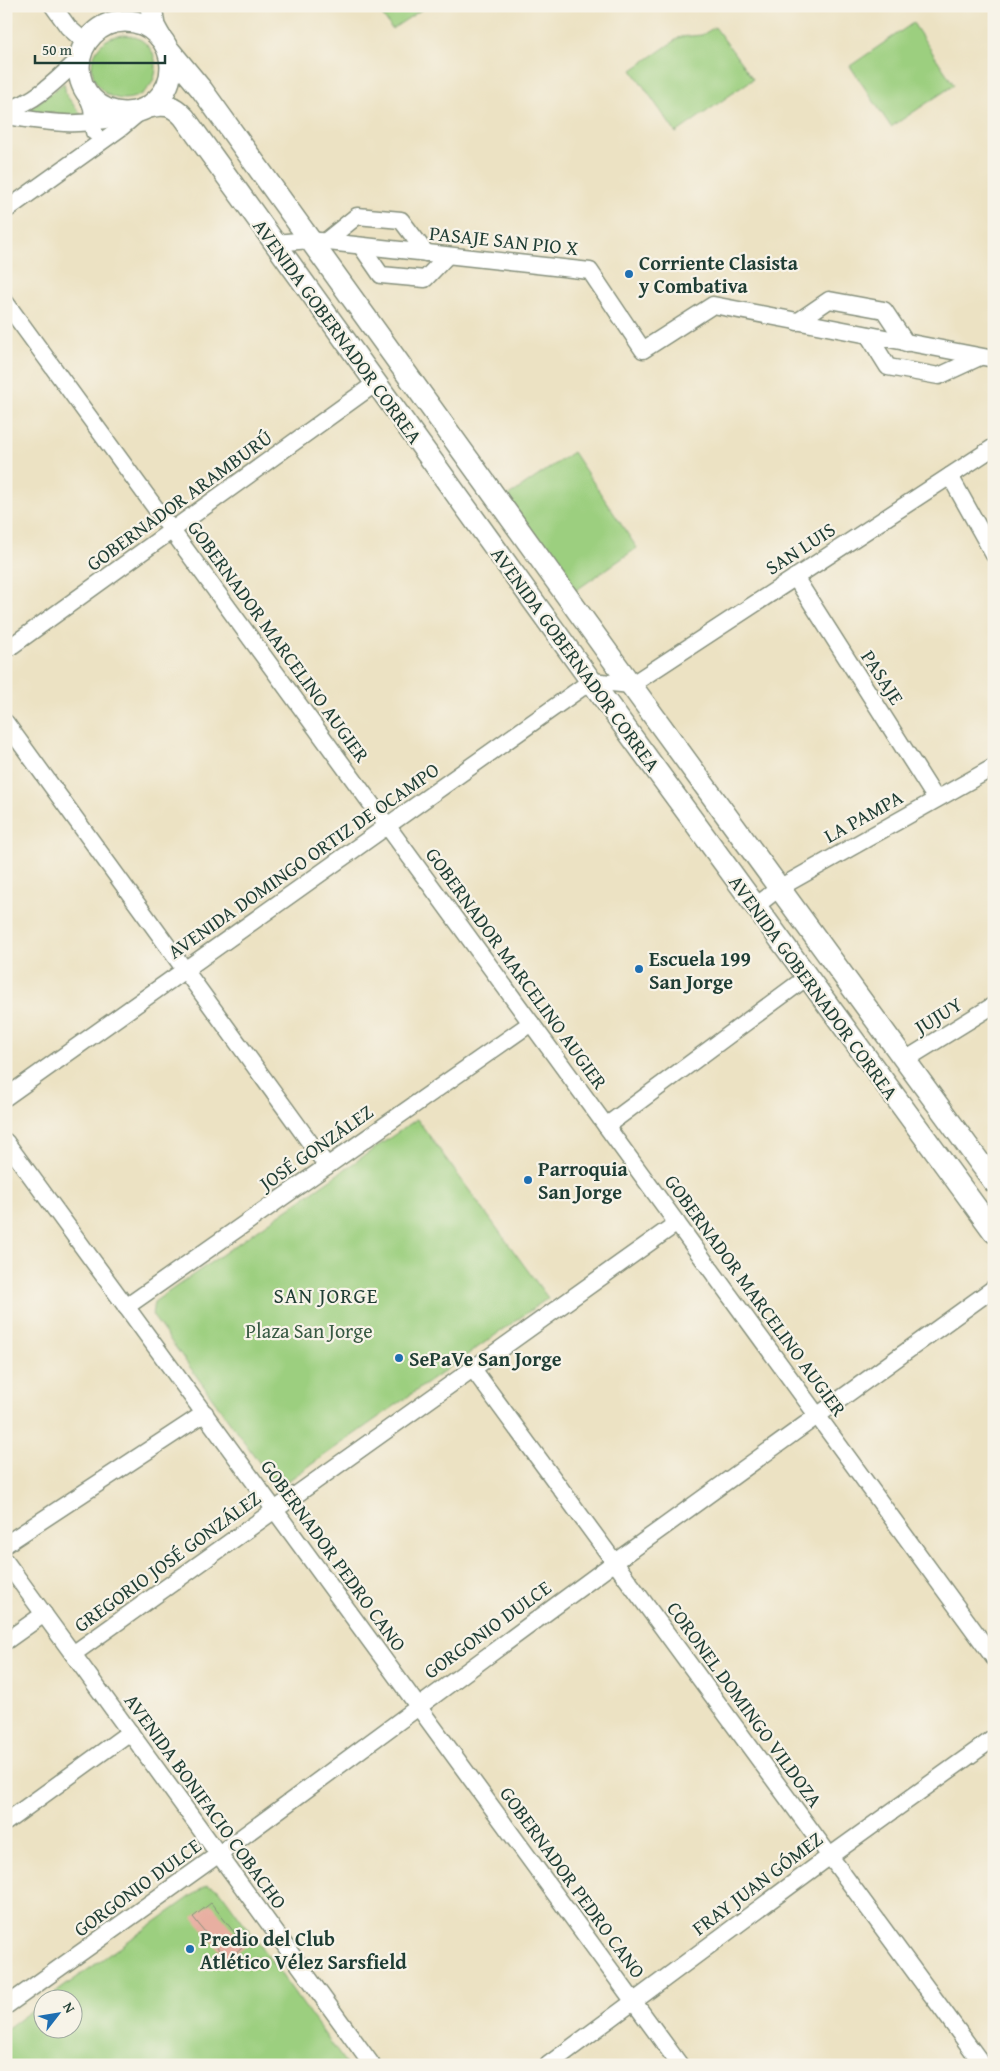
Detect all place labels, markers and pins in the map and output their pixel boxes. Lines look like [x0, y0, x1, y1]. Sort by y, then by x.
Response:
place label: Corriente Clasista y Combativa [638, 248, 799, 300]
marker: Corriente Clasista y Combativa [623, 268, 635, 280]
place label: Escuela 199 San Jorge [649, 944, 751, 996]
marker: Escuela 199 San Jorge [633, 963, 645, 975]
place label: Parroquia San Jorge [538, 1154, 628, 1206]
marker: Parroquia San Jorge [522, 1174, 534, 1186]
place label: SePaVe San Jorge [409, 1344, 562, 1373]
marker: SePaVe San Jorge [393, 1352, 405, 1364]
place label: Predio del Club Atlético Vélez Sarsfield [200, 1924, 407, 1976]
marker: Predio del Club Atlético Vélez Sarsfield [184, 1943, 196, 1955]

